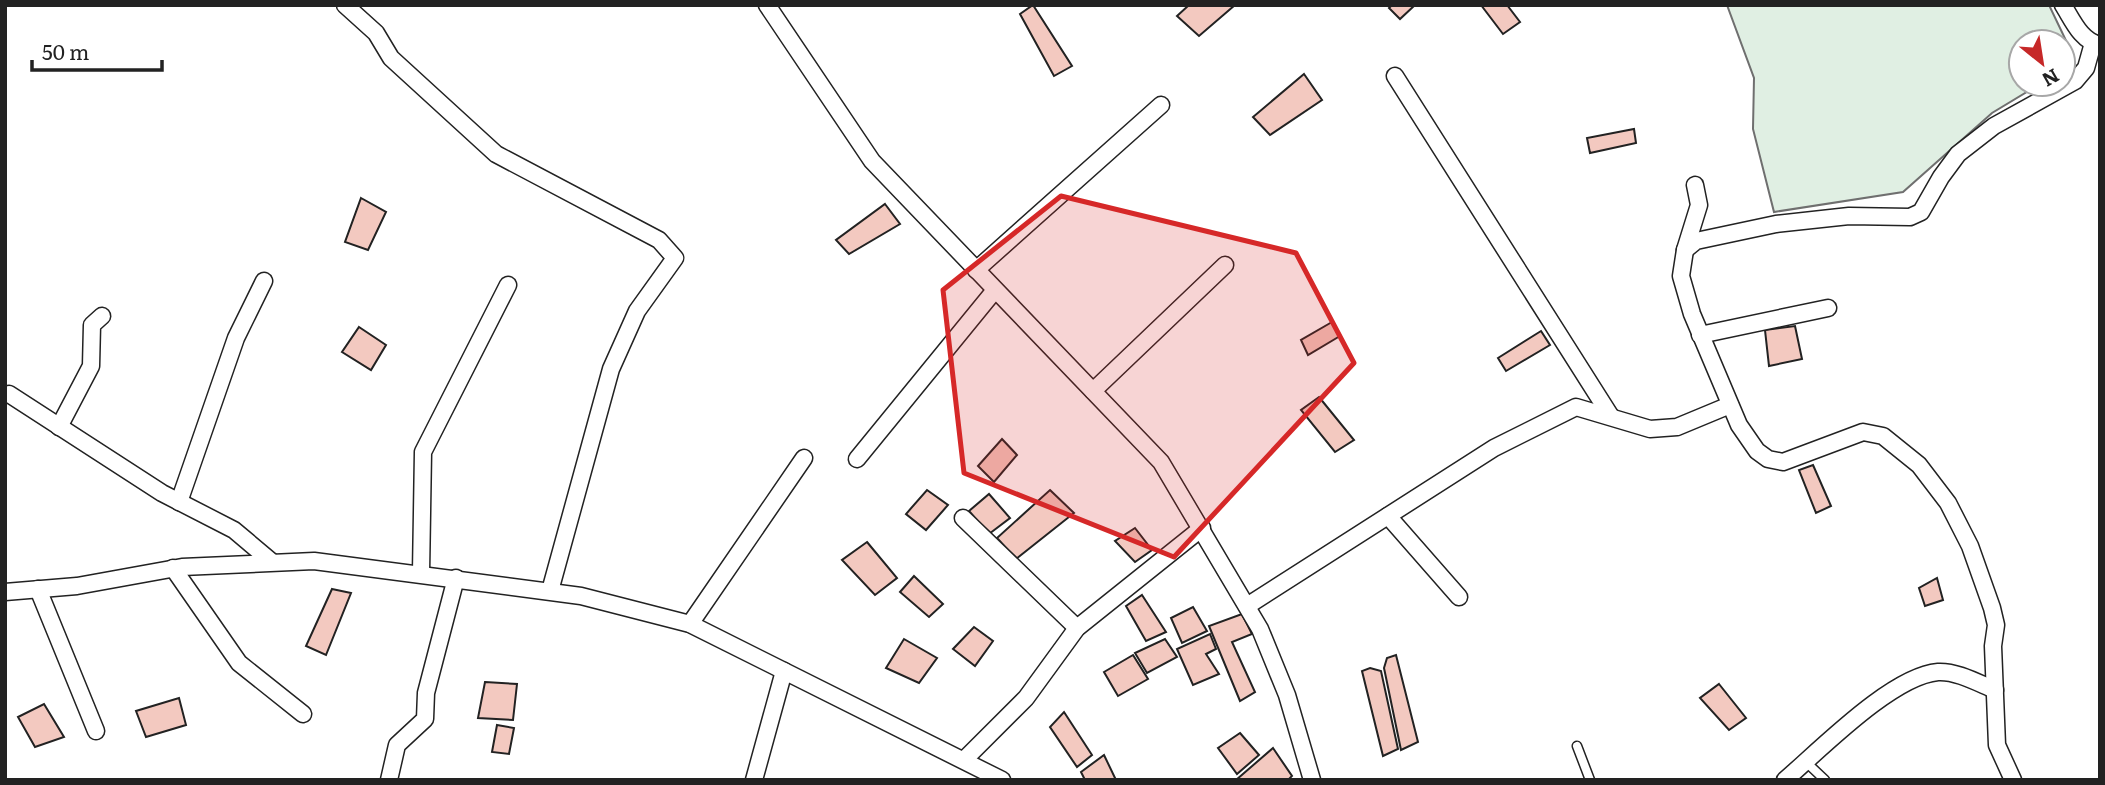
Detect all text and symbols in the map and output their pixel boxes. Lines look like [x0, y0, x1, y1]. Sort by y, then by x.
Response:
scale bar [32, 28, 161, 72]
north arrow [2007, 28, 2077, 98]
text: 50 m [42, 35, 89, 66]
text: N [2037, 62, 2065, 95]

